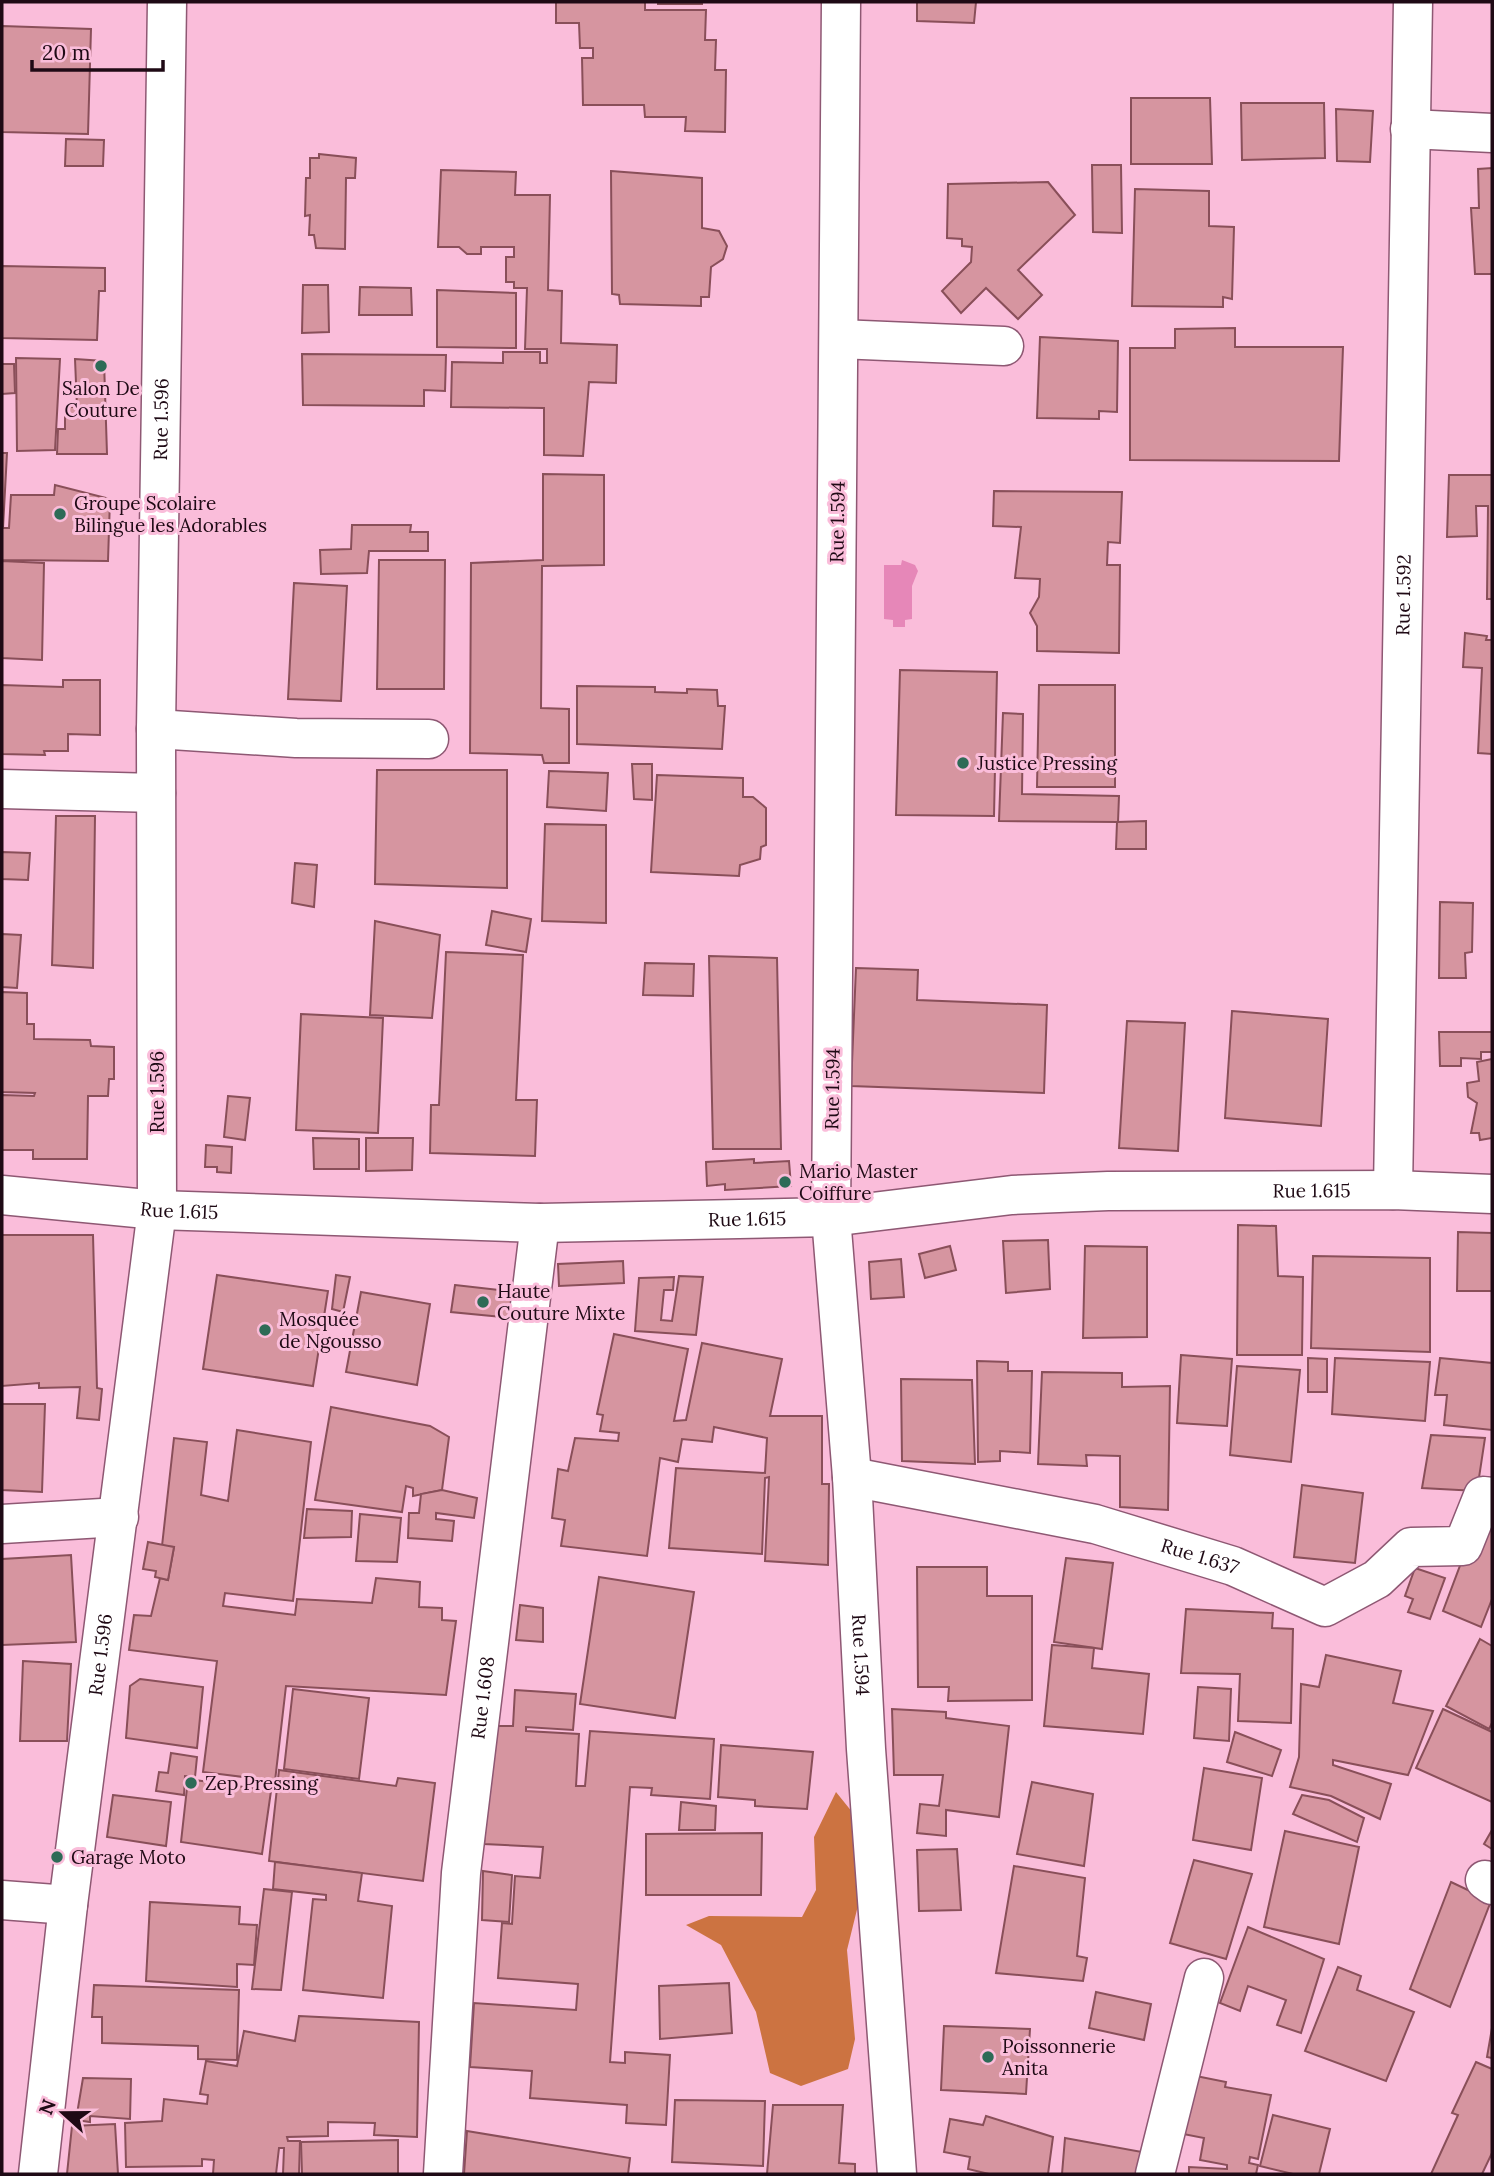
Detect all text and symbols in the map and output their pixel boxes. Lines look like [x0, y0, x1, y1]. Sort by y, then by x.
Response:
scale bar [32, 28, 163, 72]
text: 20 m [42, 39, 91, 66]
marker: Salon De Couture [93, 358, 109, 374]
place label: Salon De Couture [62, 376, 140, 422]
street label: Rue 1.596 [148, 378, 173, 461]
street label: Rue 1.594 [824, 481, 850, 563]
place label: Groupe Scolaire Bilingue les Adorables [74, 491, 267, 537]
marker: Groupe Scolaire Bilingue les Adorables [52, 506, 68, 522]
street label: Rue 1.592 [1390, 554, 1416, 636]
place label: Justice Pressing [976, 751, 1118, 775]
marker: Justice Pressing [955, 755, 971, 771]
street label: Rue 1.594 [819, 1048, 845, 1130]
street label: Rue 1.596 [145, 1051, 169, 1133]
place label: Mario Master Coiffure [799, 1159, 919, 1205]
marker: Mario Master Coiffure [777, 1174, 793, 1190]
street label: Rue 1.615 [1272, 1178, 1351, 1202]
street label: Rue 1.615 [139, 1196, 219, 1224]
street label: Rue 1.615 [708, 1206, 786, 1232]
place label: Haute Couture Mixte [497, 1279, 625, 1325]
marker: Haute Couture Mixte [475, 1294, 491, 1310]
place label: Mosquée de Ngousso [279, 1307, 382, 1353]
marker: Mosquée de Ngousso [257, 1322, 273, 1338]
street label: Rue 1.637 [1158, 1533, 1243, 1579]
street label: Rue 1.596 [83, 1612, 117, 1697]
street label: Rue 1.594 [847, 1613, 875, 1696]
street label: Rue 1.608 [465, 1655, 499, 1741]
place label: Zep Pressing [205, 1771, 319, 1795]
marker: Zep Pressing [183, 1775, 199, 1791]
place label: Garage Moto [71, 1845, 186, 1869]
marker: Garage Moto [49, 1849, 65, 1865]
place label: Poissonnerie Anita [1001, 2034, 1116, 2080]
marker: Poissonnerie Anita [980, 2049, 996, 2065]
north arrow [28, 2078, 98, 2148]
text: N [33, 2095, 61, 2118]

